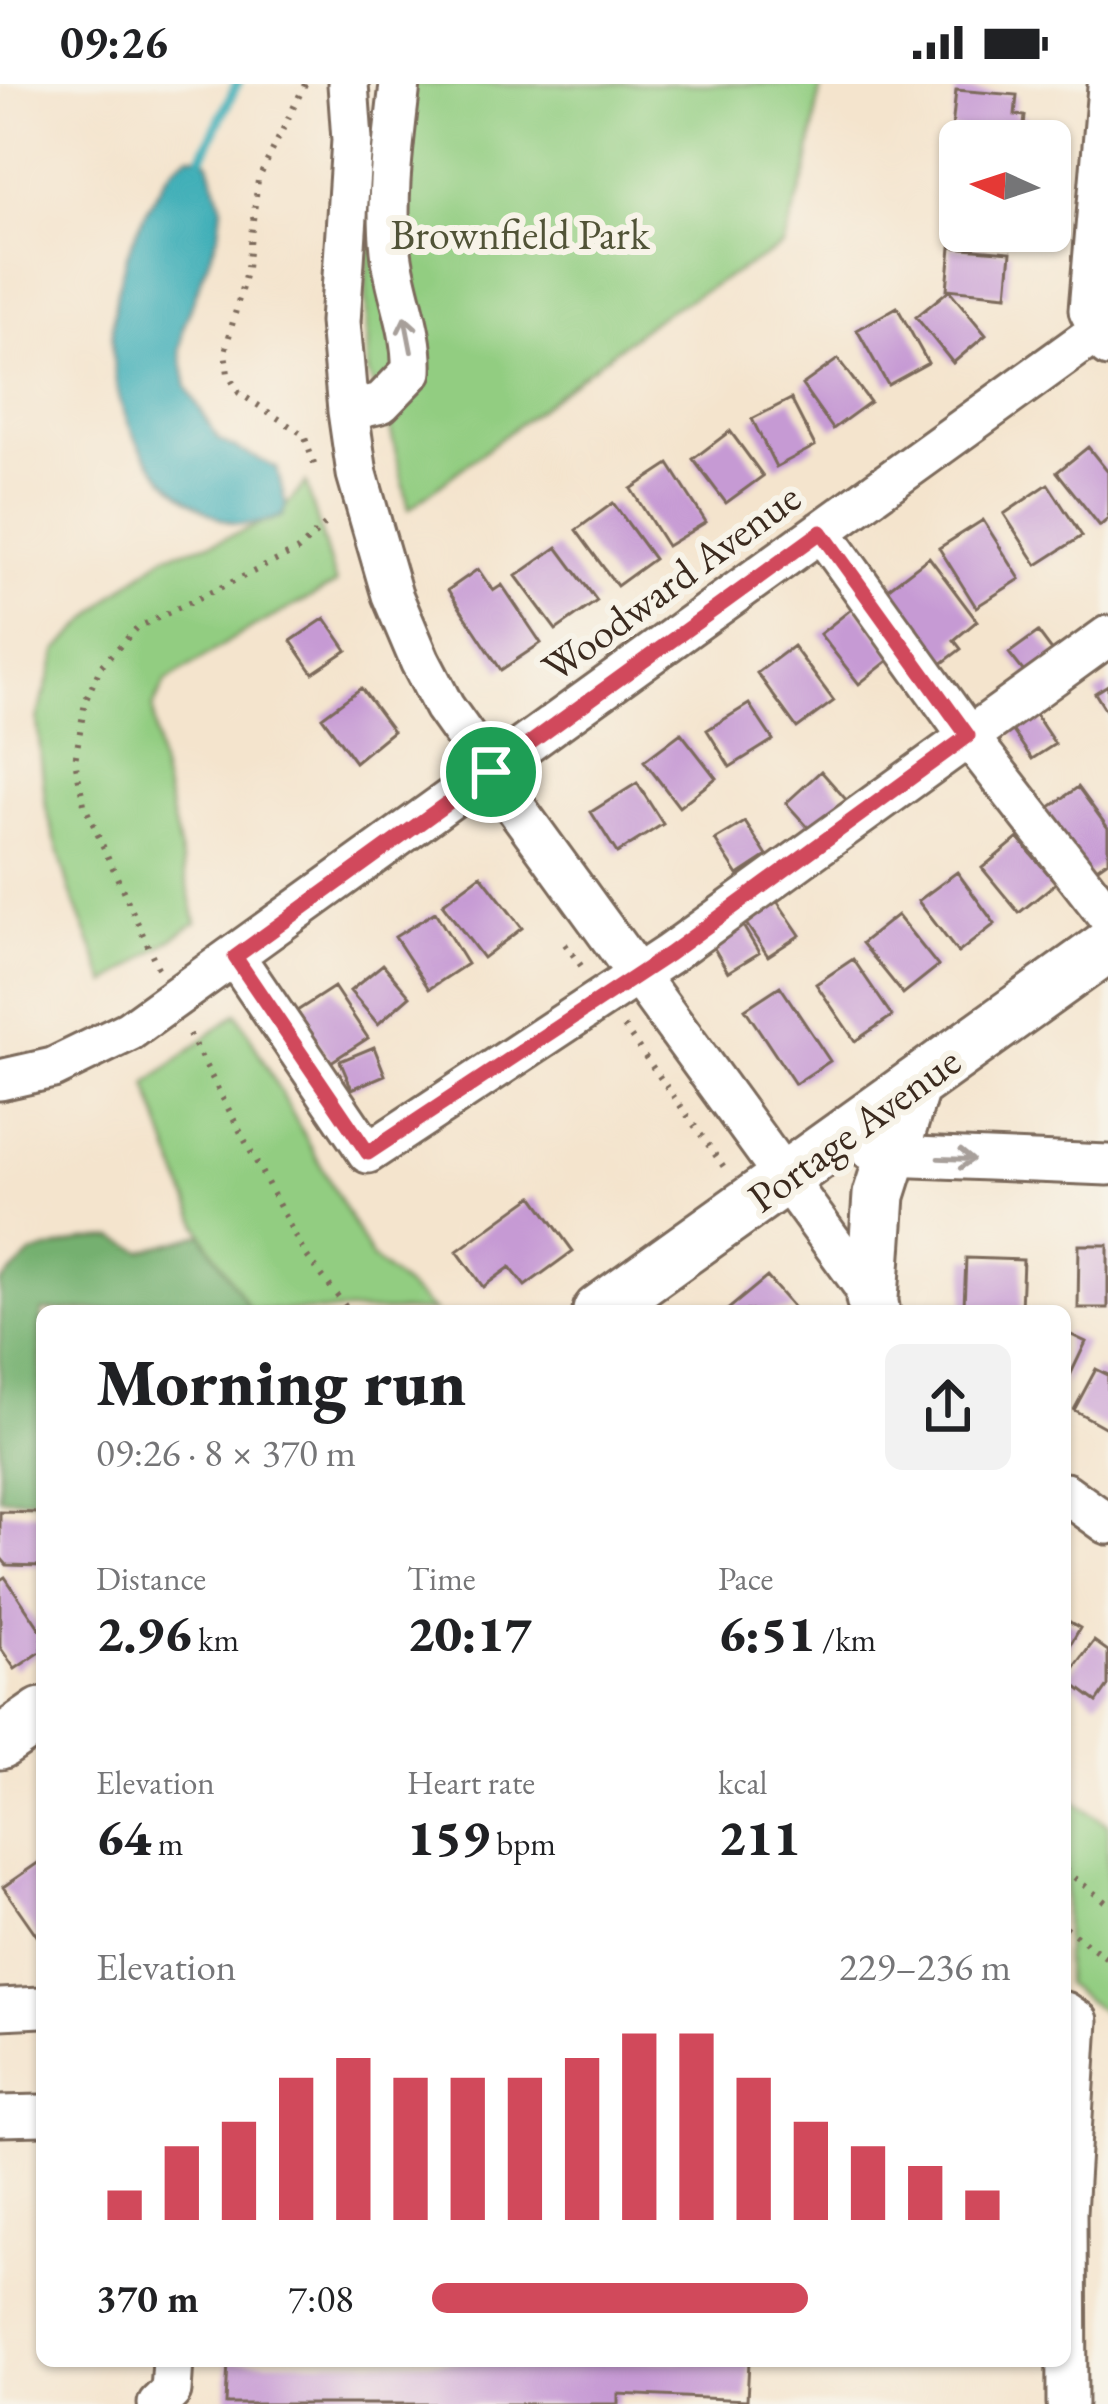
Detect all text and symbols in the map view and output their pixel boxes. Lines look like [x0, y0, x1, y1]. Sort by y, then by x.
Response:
text: 09:26 [60, 13, 168, 71]
north arrow [939, 120, 1071, 252]
map controls [939, 120, 1071, 252]
park label: Brownfield Park [390, 207, 651, 262]
one-way arrow [396, 315, 418, 354]
street label: Woodward Avenue [531, 470, 811, 694]
pin [440, 721, 542, 823]
icon: arrive [458, 739, 524, 805]
street label: Portage Avenue [737, 1033, 971, 1225]
one-way arrow [936, 1148, 975, 1171]
text: Morning run [96, 1339, 466, 1425]
button: share [885, 1344, 1011, 1470]
text: 09:26 · 8 × 370 m [96, 1427, 356, 1478]
text: Distance [96, 1557, 206, 1600]
text: Time [407, 1557, 476, 1600]
text: Pace [718, 1557, 773, 1600]
text: 2.96 [96, 1600, 191, 1666]
text: 20:17 [407, 1600, 532, 1666]
text: 6:51 [718, 1600, 815, 1666]
text: km [191, 1618, 239, 1661]
text: /km [815, 1618, 876, 1661]
text: Elevation [96, 1761, 215, 1804]
text: Heart rate [407, 1761, 535, 1804]
text: kcal [718, 1761, 768, 1804]
text: 64 [96, 1804, 151, 1870]
text: 159 [407, 1804, 490, 1870]
text: 211 [718, 1804, 801, 1870]
text: m [151, 1822, 183, 1865]
text: bpm [490, 1822, 556, 1865]
text: Elevation [96, 1941, 236, 1992]
text: 229–236 m [839, 1941, 1011, 1992]
text: 370 m [96, 2273, 199, 2324]
text: 7:08 [288, 2273, 354, 2324]

